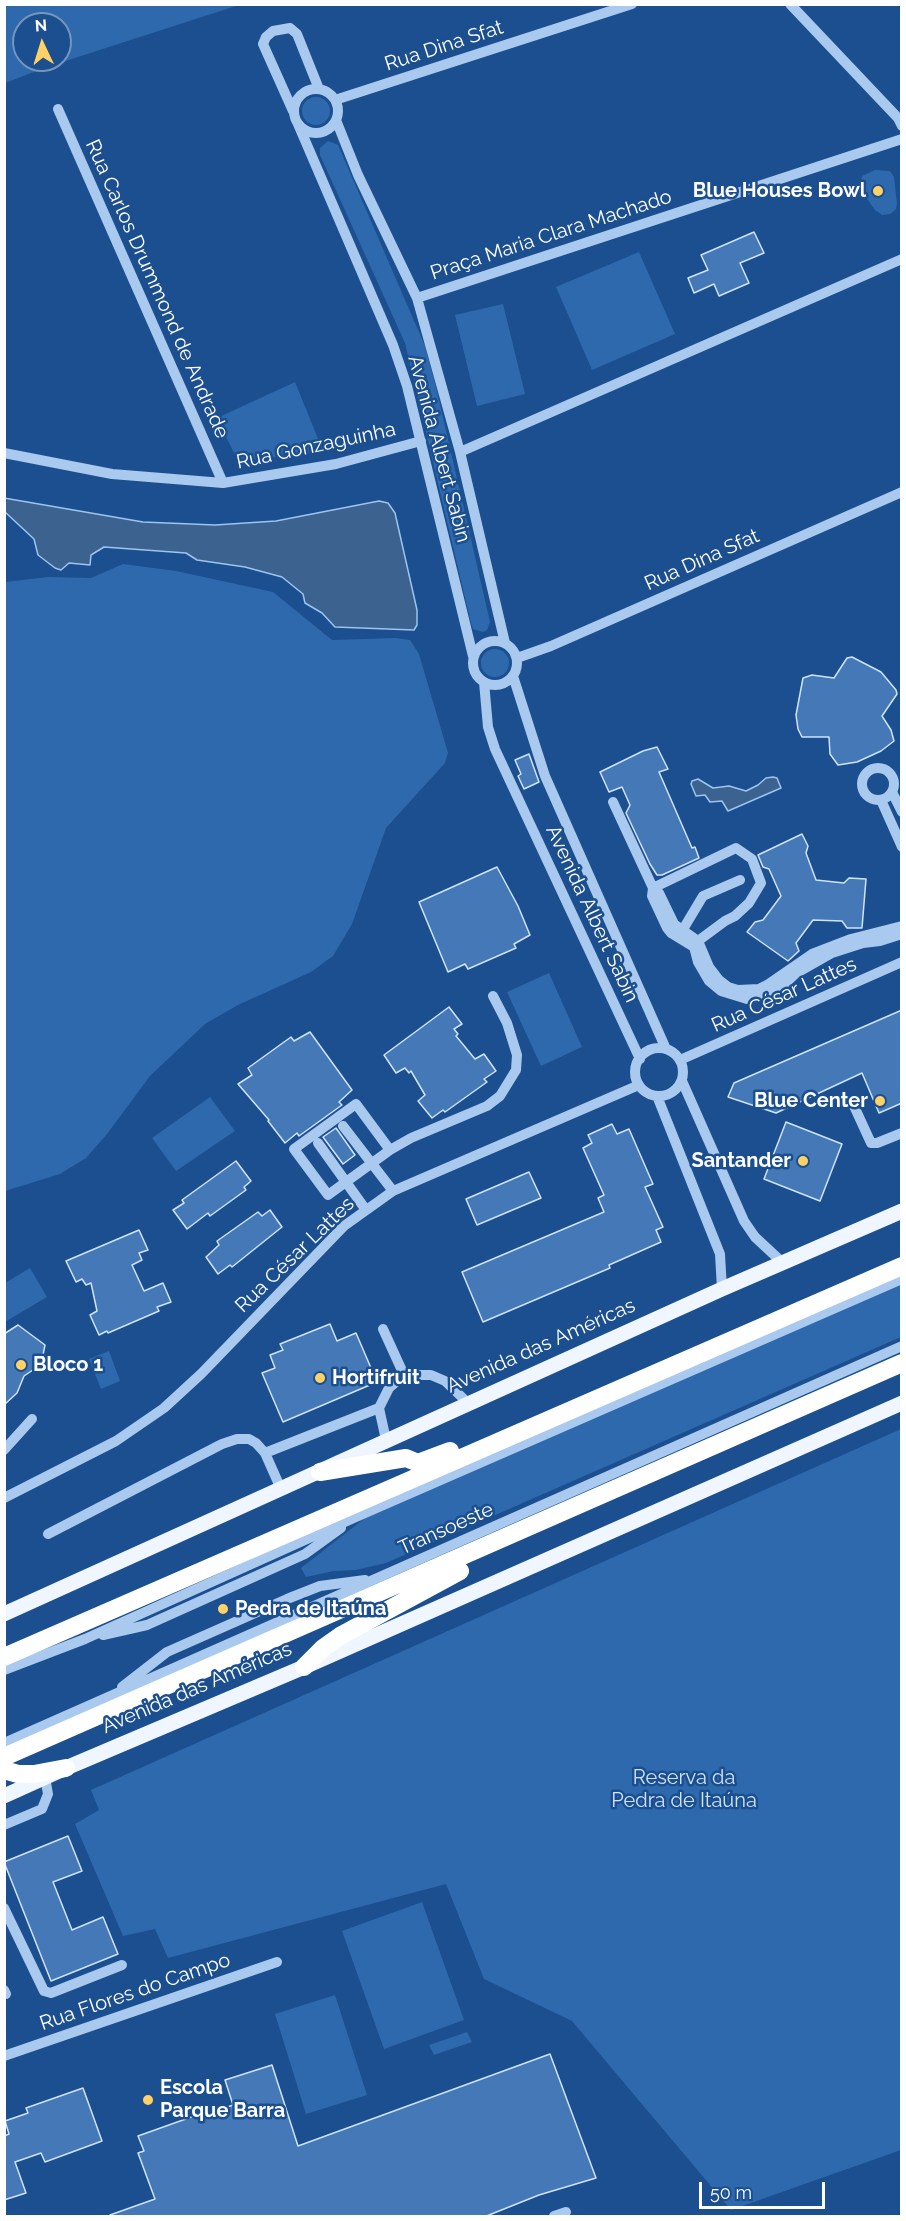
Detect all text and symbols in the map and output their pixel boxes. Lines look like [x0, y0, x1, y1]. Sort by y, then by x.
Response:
north arrow [12, 12, 72, 72]
text: N [34, 16, 48, 35]
street label: Rua Dina Sfat [382, 16, 506, 76]
street label: Rua Carlos Drummond de Andrade [80, 136, 234, 442]
place label: Blue Houses Bowl [693, 179, 866, 203]
marker: Blue Houses Bowl [871, 184, 885, 198]
street label: Praça Maria Clara Machado [427, 185, 675, 285]
street label: Avenida Albert Sabin [402, 353, 476, 545]
street label: Rua Gonzaguinha [234, 417, 398, 475]
street label: Rua Dina Sfat [641, 524, 763, 596]
street label: Avenida Albert Sabin [540, 822, 644, 1006]
street label: Rua César Lattes [708, 952, 860, 1038]
place label: Blue Center [754, 1089, 868, 1113]
marker: Blue Center [873, 1094, 887, 1108]
place label: Santander [691, 1149, 791, 1173]
marker: Santander [796, 1154, 810, 1168]
street label: Rua César Lattes [231, 1192, 359, 1318]
street label: Avenida das Américas [443, 1294, 639, 1398]
place label: Bloco 1 [33, 1353, 103, 1377]
marker: Bloco 1 [14, 1358, 28, 1372]
place label: Hortifruit [332, 1366, 420, 1390]
marker: Hortifruit [313, 1371, 327, 1385]
street label: Transoeste [395, 1497, 497, 1561]
place label: Pedra de Itaúna [235, 1597, 386, 1621]
marker: Pedra de Itaúna [216, 1602, 230, 1616]
street label: Avenida das Américas [98, 1637, 296, 1739]
park label: Reserva da Pedra de Itaúna [611, 1766, 757, 1813]
street label: Rua Flores do Campo [37, 1948, 233, 2036]
place label: Escola Parque Barra [160, 2076, 285, 2123]
marker: Escola Parque Barra [141, 2093, 155, 2107]
scale bar [702, 2170, 828, 2208]
text: 50 m [710, 2182, 752, 2203]

